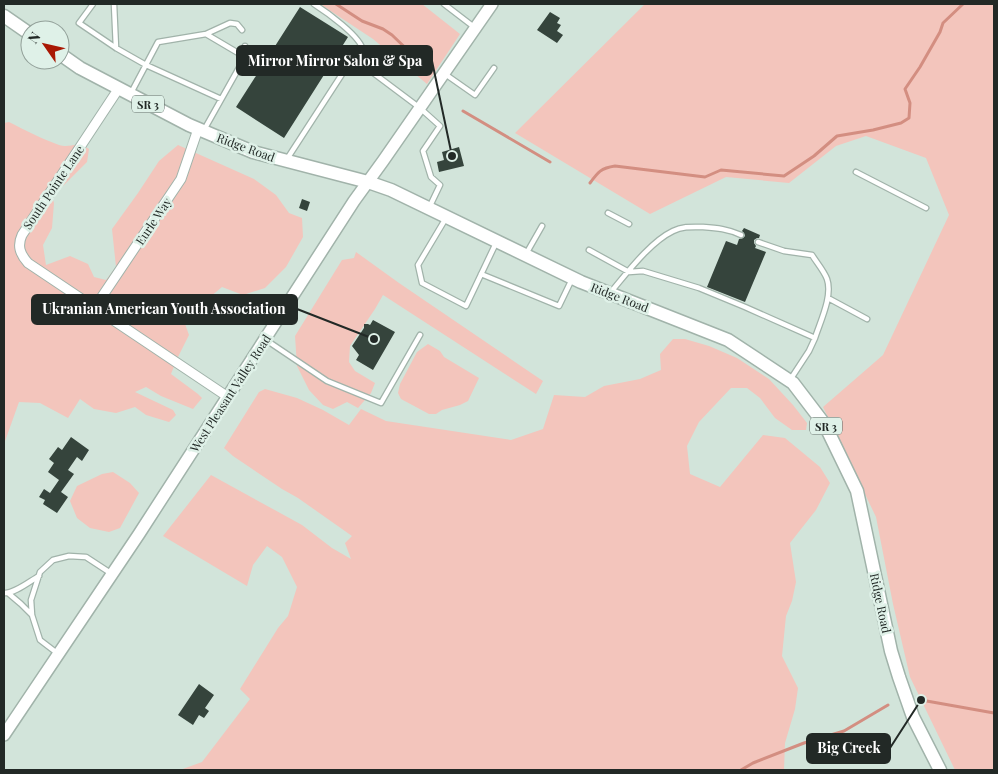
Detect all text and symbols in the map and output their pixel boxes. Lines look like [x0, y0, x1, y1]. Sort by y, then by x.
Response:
north arrow [20, 20, 70, 70]
text: N [23, 28, 45, 47]
callout: Mirror Mirror Salon & Spa [237, 46, 432, 75]
text: Mirror Mirror Salon & Spa [248, 51, 423, 70]
road number: SR 3 [132, 96, 164, 112]
street label: Ridge Road [215, 129, 277, 165]
street label: South Pointe Lane [19, 142, 87, 232]
street label: Eurle Way [131, 194, 175, 248]
street label: Ridge Road [589, 279, 651, 315]
callout: Ukranian American Youth Association [32, 295, 297, 324]
text: Ukranian American Youth Association [42, 299, 286, 318]
street label: West Pleasant Valley Road [185, 331, 274, 456]
road number: SR 3 [810, 418, 842, 434]
street label: Ridge Road [867, 572, 895, 634]
callout: Big Creek [807, 734, 890, 763]
text: Big Creek [817, 738, 881, 757]

